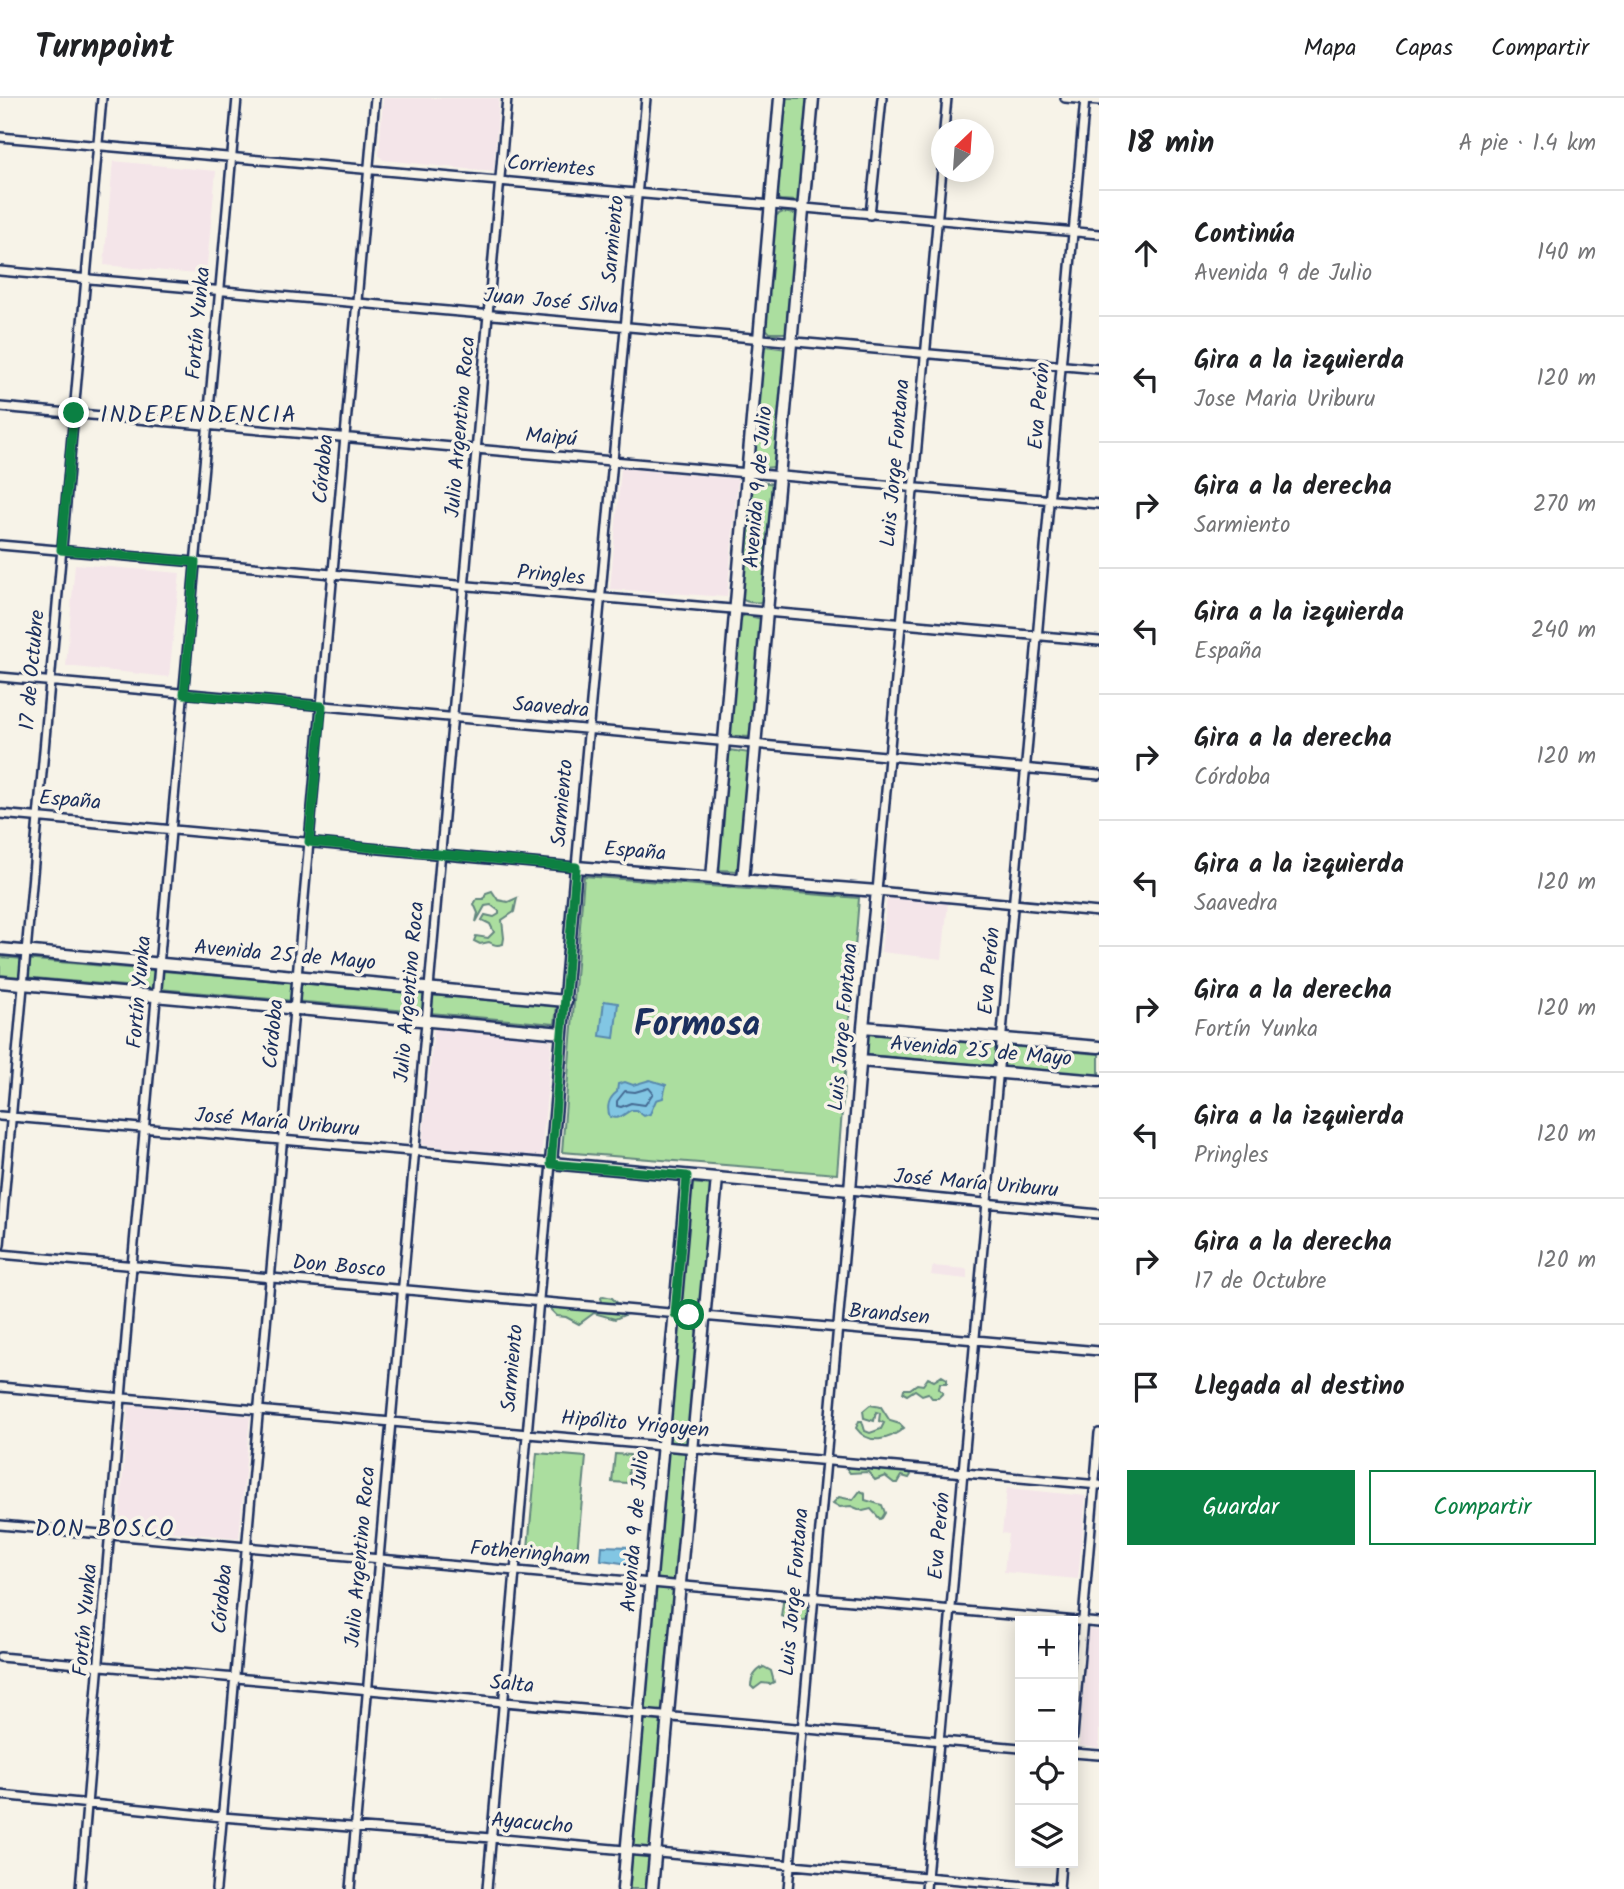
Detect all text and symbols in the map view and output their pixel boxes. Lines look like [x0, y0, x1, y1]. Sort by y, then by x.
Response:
text: Turnpoint [35, 22, 174, 75]
text: Mapa [1304, 29, 1356, 68]
text: Capas [1394, 29, 1453, 68]
text: Compartir [1491, 29, 1589, 68]
north arrow [931, 119, 994, 182]
text: 18 min [1127, 120, 1214, 168]
text: A pie · 1.4 km [1458, 126, 1596, 162]
street label: Corrientes [506, 147, 596, 187]
street label: Sarmiento [594, 194, 634, 284]
text: Continúa [1194, 214, 1295, 256]
icon: ahead [1127, 234, 1165, 272]
text: 140 m [1537, 235, 1596, 271]
text: Avenida 9 de Julio [1194, 256, 1372, 292]
street label: Fortín Yunka [178, 265, 220, 381]
street label: Juan José Silva [482, 280, 620, 324]
street label: Julio Argentino Roca [437, 335, 485, 519]
text: Gira a la izquierda [1194, 340, 1404, 382]
icon: left [1127, 360, 1165, 398]
street label: Eva Perón [1020, 361, 1060, 451]
text: 120 m [1536, 361, 1596, 397]
street label: Luis Jorge Fontana [872, 377, 920, 549]
text: Jose Maria Uriburu [1194, 382, 1375, 418]
route end [58, 397, 89, 428]
district label: INDEPENDENCIA [100, 398, 298, 434]
street label: Avenida 9 de Julio [735, 405, 783, 569]
street label: Maipú [524, 419, 579, 457]
street label: Córdoba [305, 433, 343, 505]
text: Gira a la derecha [1194, 466, 1392, 508]
icon: right [1127, 486, 1165, 524]
text: 270 m [1533, 487, 1596, 523]
text: Sarmiento [1194, 508, 1290, 544]
street label: Pringles [516, 557, 586, 595]
text: Gira a la izquierda [1194, 592, 1404, 634]
street label: 17 de Octubre [11, 608, 55, 732]
icon: left [1127, 612, 1165, 650]
text: 240 m [1531, 613, 1596, 649]
text: España [1194, 634, 1262, 670]
street label: Saavedra [511, 688, 591, 728]
text: Gira a la derecha [1194, 718, 1392, 760]
icon: right [1127, 738, 1165, 776]
text: 120 m [1536, 739, 1596, 775]
street label: Sarmiento [543, 758, 583, 848]
text: Córdoba [1194, 760, 1271, 796]
street label: España [38, 782, 102, 820]
street label: España [603, 833, 667, 871]
text: Gira a la izquierda [1194, 844, 1404, 886]
icon: left [1127, 864, 1165, 902]
text: 120 m [1536, 865, 1596, 901]
text: Saavedra [1194, 886, 1278, 922]
street label: Julio Argentino Roca [386, 900, 434, 1084]
street label: Eva Perón [970, 926, 1010, 1016]
street label: Avenida 25 de Mayo [193, 932, 377, 980]
street label: Fortín Yunka [119, 934, 161, 1050]
street label: Luis Jorge Fontana [820, 941, 868, 1113]
text: Gira a la derecha [1194, 970, 1392, 1012]
icon: right [1127, 990, 1165, 1028]
text: 120 m [1536, 991, 1596, 1027]
street label: Córdoba [255, 998, 293, 1070]
district label: Formosa [634, 998, 760, 1054]
text: Fortín Yunka [1194, 1012, 1318, 1048]
street label: Avenida 25 de Mayo [889, 1028, 1073, 1076]
text: Gira a la izquierda [1194, 1096, 1404, 1138]
street label: José María Uriburu [193, 1099, 361, 1147]
icon: left [1127, 1116, 1165, 1154]
text: 120 m [1536, 1117, 1596, 1153]
text: Pringles [1194, 1138, 1269, 1174]
street label: José María Uriburu [892, 1160, 1060, 1208]
text: Gira a la derecha [1194, 1222, 1392, 1264]
icon: right [1127, 1242, 1165, 1280]
text: 120 m [1536, 1243, 1596, 1279]
street label: Don Bosco [291, 1246, 387, 1288]
text: 17 de Octubre [1194, 1264, 1326, 1300]
street label: Brandsen [847, 1295, 931, 1335]
route start [673, 1299, 704, 1330]
street label: Sarmiento [493, 1323, 533, 1413]
text: Llegada al destino [1194, 1366, 1405, 1408]
icon: arrive [1127, 1368, 1165, 1406]
street label: Hipólito Yrigoyen [559, 1402, 711, 1448]
street label: Avenida 9 de Julio [612, 1449, 660, 1613]
street label: Julio Argentino Roca [337, 1465, 385, 1649]
button: Guardar [1127, 1470, 1355, 1545]
button: Compartir [1369, 1470, 1596, 1545]
street label: Eva Perón [920, 1491, 960, 1581]
street label: Luis Jorge Fontana [771, 1506, 819, 1678]
district label: DON BOSCO [35, 1512, 175, 1548]
street label: Fotheringham [469, 1532, 591, 1576]
street label: Fortín Yunka [65, 1562, 107, 1678]
street label: Córdoba [204, 1563, 242, 1635]
map controls [1015, 1616, 1078, 1868]
button: + [1015, 1616, 1078, 1679]
street label: Salta [489, 1667, 535, 1703]
button: − [1015, 1679, 1078, 1742]
button: locate [1015, 1742, 1078, 1805]
street label: Ayacucho [490, 1804, 574, 1844]
button: layers [1015, 1805, 1078, 1868]

